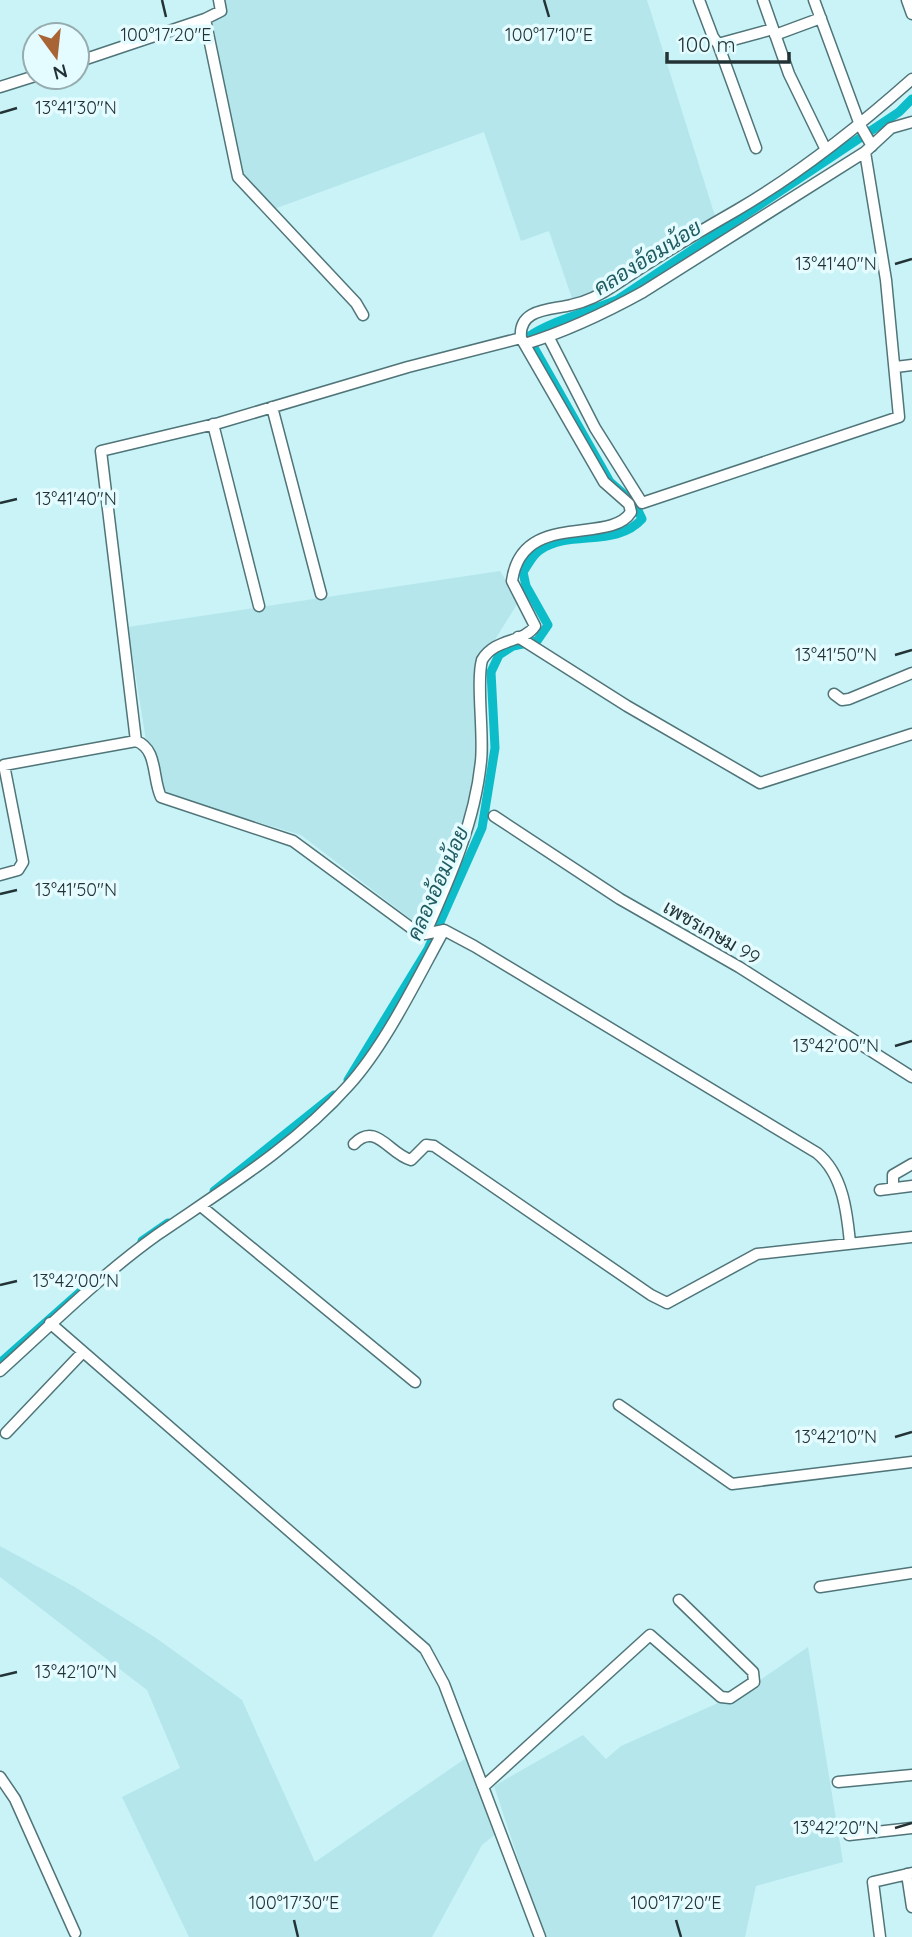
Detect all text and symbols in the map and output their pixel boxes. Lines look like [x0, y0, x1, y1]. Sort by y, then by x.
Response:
north arrow [21, 21, 91, 91]
scale bar [667, 21, 790, 65]
text: 100°17'20"E [120, 23, 212, 46]
text: 100°17'10"E [505, 23, 593, 46]
text: 100 m [678, 31, 736, 57]
text: N [51, 59, 70, 86]
text: 13°41'30"N [35, 96, 117, 119]
water label: คลองอ้อมน้อย [588, 214, 706, 300]
text: 13°41'40"N [795, 252, 877, 275]
text: 13°41'40"N [35, 487, 117, 510]
text: 13°41'50"N [795, 643, 877, 666]
water label: คลองอ้อมน้อย [400, 822, 474, 944]
text: 13°41'50"N [35, 878, 117, 901]
street label: เพชรเกษม 99 [659, 895, 765, 969]
text: 13°42'00"N [793, 1034, 879, 1057]
text: 13°42'00"N [33, 1269, 119, 1292]
text: 13°42'10"N [795, 1425, 877, 1448]
text: 13°42'10"N [35, 1660, 117, 1683]
text: 13°42'20"N [793, 1816, 879, 1839]
text: 100°17'30"E [249, 1891, 339, 1914]
text: 100°17'20"E [630, 1891, 722, 1914]

